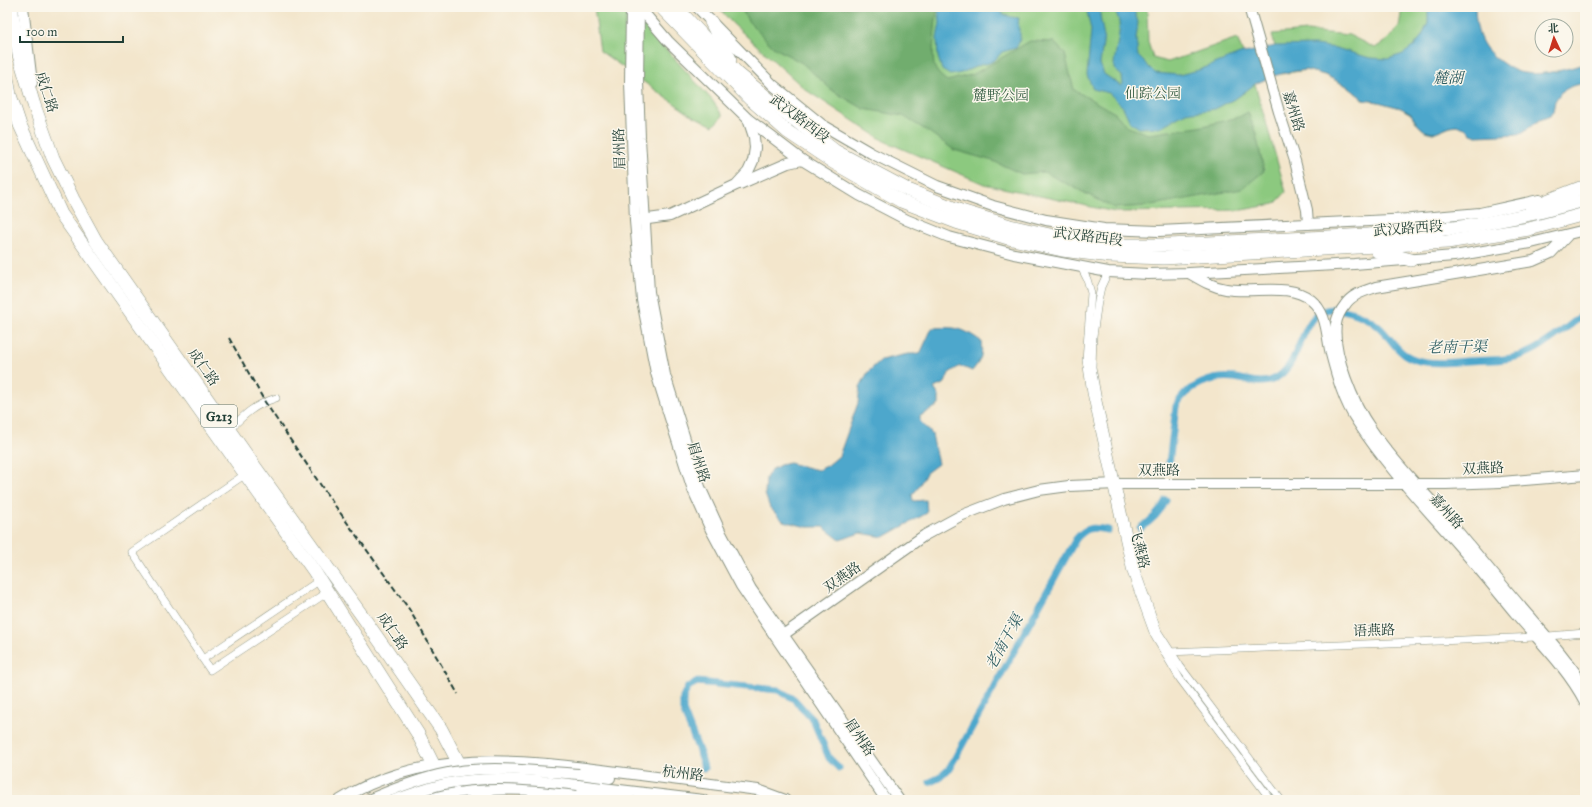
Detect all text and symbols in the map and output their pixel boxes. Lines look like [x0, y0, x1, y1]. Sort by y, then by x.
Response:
scale bar [20, 18, 123, 44]
north arrow [1534, 18, 1574, 58]
text: 北 [1547, 22, 1559, 35]
text: 100 m [26, 25, 57, 39]
water label: 麓湖 [1433, 69, 1466, 87]
street label: 成仁路 [32, 70, 61, 115]
park label: 仙踪公园 [1125, 85, 1181, 102]
park label: 麓野公园 [973, 87, 1029, 104]
street label: 嘉州路 [1279, 89, 1308, 134]
street label: 武汉路西段 [767, 91, 833, 146]
street label: 眉州路 [610, 128, 629, 170]
street label: 武汉路西段 [1373, 218, 1444, 239]
street label: 武汉路西段 [1052, 224, 1124, 249]
water label: 老南干渠 [1427, 337, 1489, 357]
street label: 成仁路 [185, 345, 223, 389]
road number: G213 [201, 405, 237, 427]
street label: 眉州路 [684, 440, 713, 485]
street label: 双燕路 [1462, 459, 1504, 478]
street label: 双燕路 [1138, 462, 1180, 479]
street label: 嘉州路 [1426, 490, 1467, 533]
street label: 飞燕路 [1126, 526, 1153, 571]
street label: 双燕路 [820, 558, 864, 596]
street label: 成仁路 [374, 609, 411, 653]
water label: 老南干渠 [982, 610, 1027, 673]
street label: 语燕路 [1353, 621, 1395, 640]
street label: 眉州路 [841, 715, 878, 759]
street label: 杭州路 [661, 763, 705, 784]

